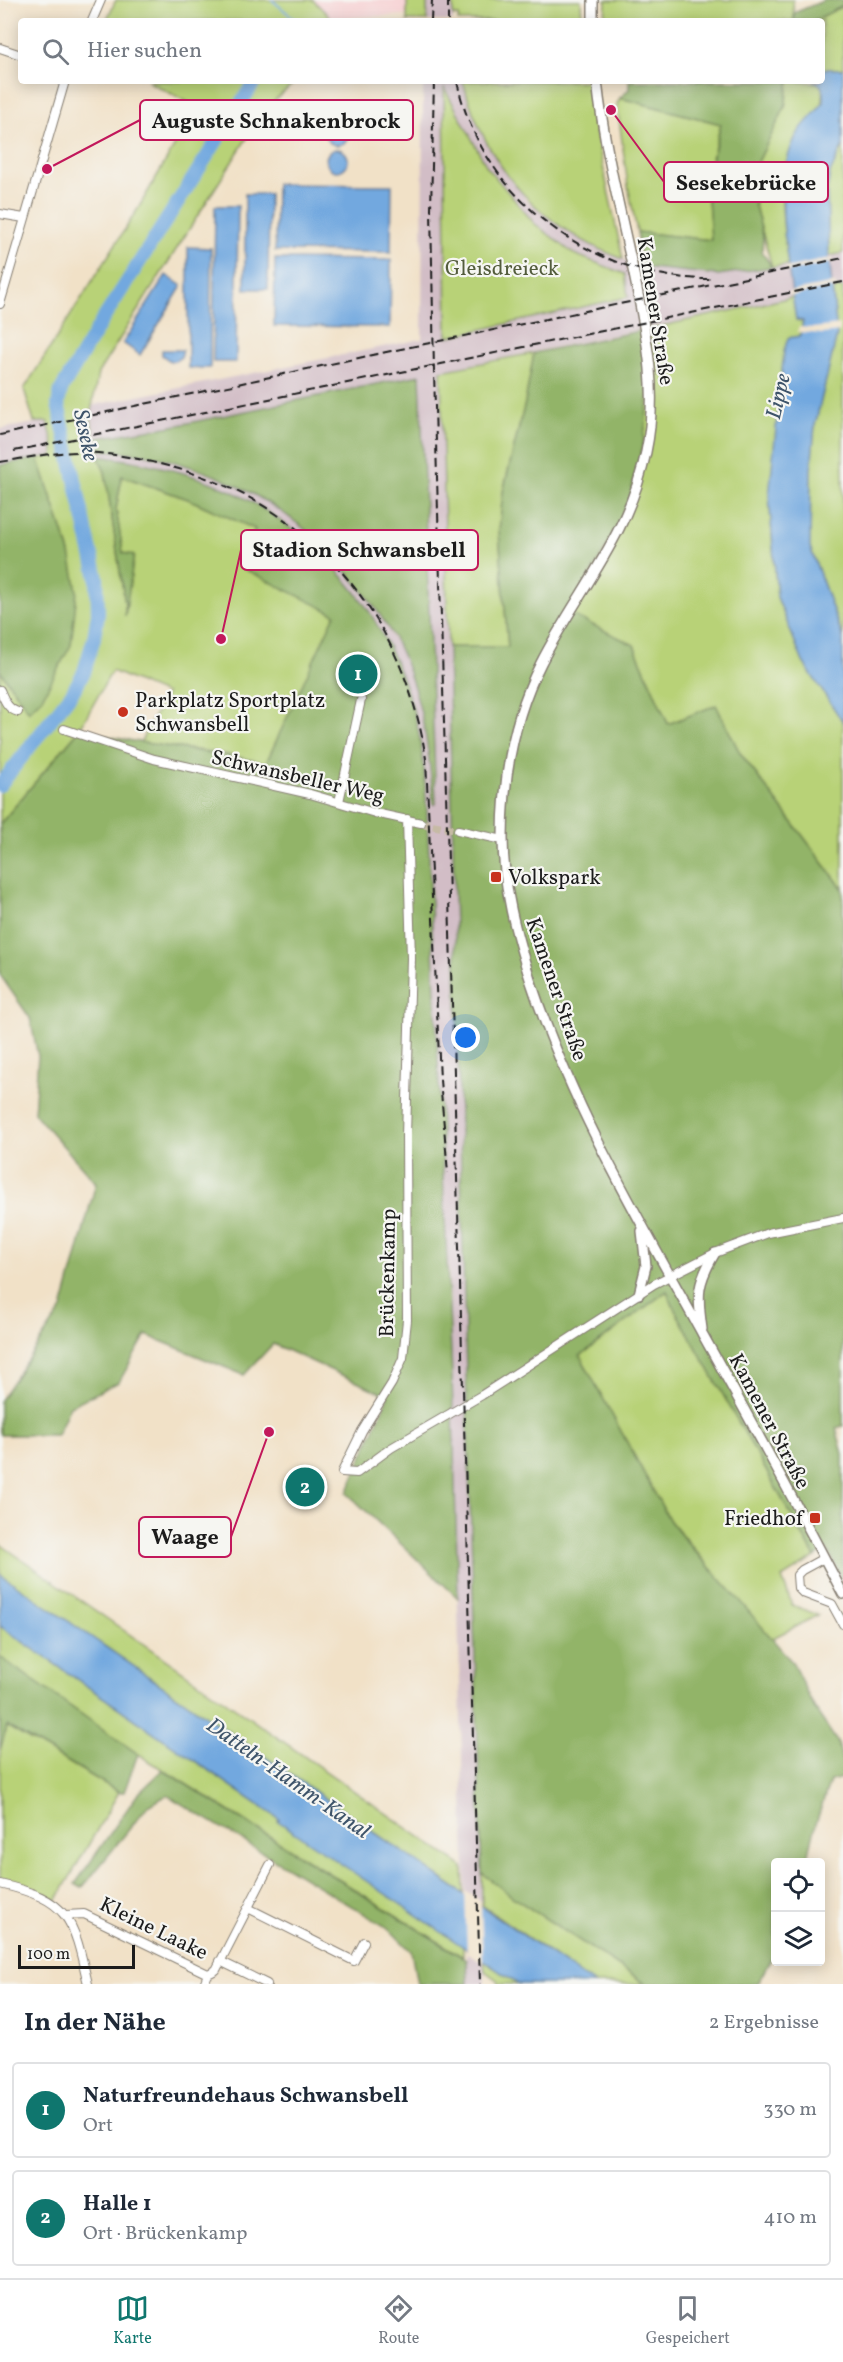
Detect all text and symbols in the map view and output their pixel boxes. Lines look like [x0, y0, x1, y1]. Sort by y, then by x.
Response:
search box [18, 18, 825, 84]
icon: search [39, 35, 72, 68]
text: Hier suchen [87, 36, 202, 67]
callout: Auguste Schnakenbrock [140, 100, 413, 140]
text: Auguste Schnakenbrock [152, 107, 400, 138]
callout: Sesekebrücke [664, 162, 828, 202]
text: Sesekebrücke [676, 169, 816, 200]
street label: Kamener Straße [629, 235, 681, 387]
park label: Gleisdreieck [445, 255, 560, 284]
water label: Lippe [759, 371, 800, 422]
water label: Seseke [64, 407, 105, 464]
callout: Stadion Schwansbell [241, 530, 478, 570]
text: Stadion Schwansbell [252, 536, 466, 567]
pin: 1 [338, 652, 378, 696]
place label: Parkplatz Sportplatz Schwansbell [135, 687, 325, 740]
marker: Parkplatz Sportplatz Schwansbell [116, 705, 130, 719]
street label: Schwansbeller Weg [208, 743, 387, 811]
place label: Volkspark [508, 864, 601, 893]
marker: Volkspark [489, 870, 503, 884]
street label: Kamener Straße [518, 914, 594, 1065]
your location [451, 1023, 480, 1052]
street label: Brückenkamp [373, 1208, 404, 1338]
street label: Kamener Straße [721, 1349, 817, 1495]
pin: 2 [286, 1464, 324, 1510]
place label: Friedhof [724, 1505, 805, 1534]
marker: Friedhof [808, 1511, 822, 1525]
callout: Waage [139, 1517, 231, 1557]
text: Waage [151, 1523, 219, 1554]
water label: Datteln-Hamm-Kanal [199, 1711, 376, 1848]
map controls [771, 1858, 825, 1966]
button: locate [771, 1858, 825, 1912]
street label: Kleine Laake [94, 1891, 212, 1968]
button: layers [771, 1912, 825, 1966]
scale bar [18, 1942, 135, 1970]
text: 100 m [27, 1944, 70, 1966]
text: In der Nähe [24, 2005, 166, 2041]
text: 2 Ergebnisse [709, 2009, 819, 2037]
text: Naturfreundehaus Schwansbell [83, 2081, 408, 2112]
text: 1 [41, 2096, 50, 2124]
text: 330 m [763, 2096, 817, 2124]
text: Ort [83, 2112, 113, 2140]
text: Halle 1 [83, 2189, 152, 2220]
text: 2 [40, 2204, 51, 2232]
text: 410 m [764, 2204, 817, 2232]
text: Ort · Brückenkamp [83, 2220, 248, 2248]
tab: Karte [113, 2292, 152, 2350]
tab: Route [378, 2292, 419, 2350]
tab: Gespeichert [646, 2292, 730, 2350]

